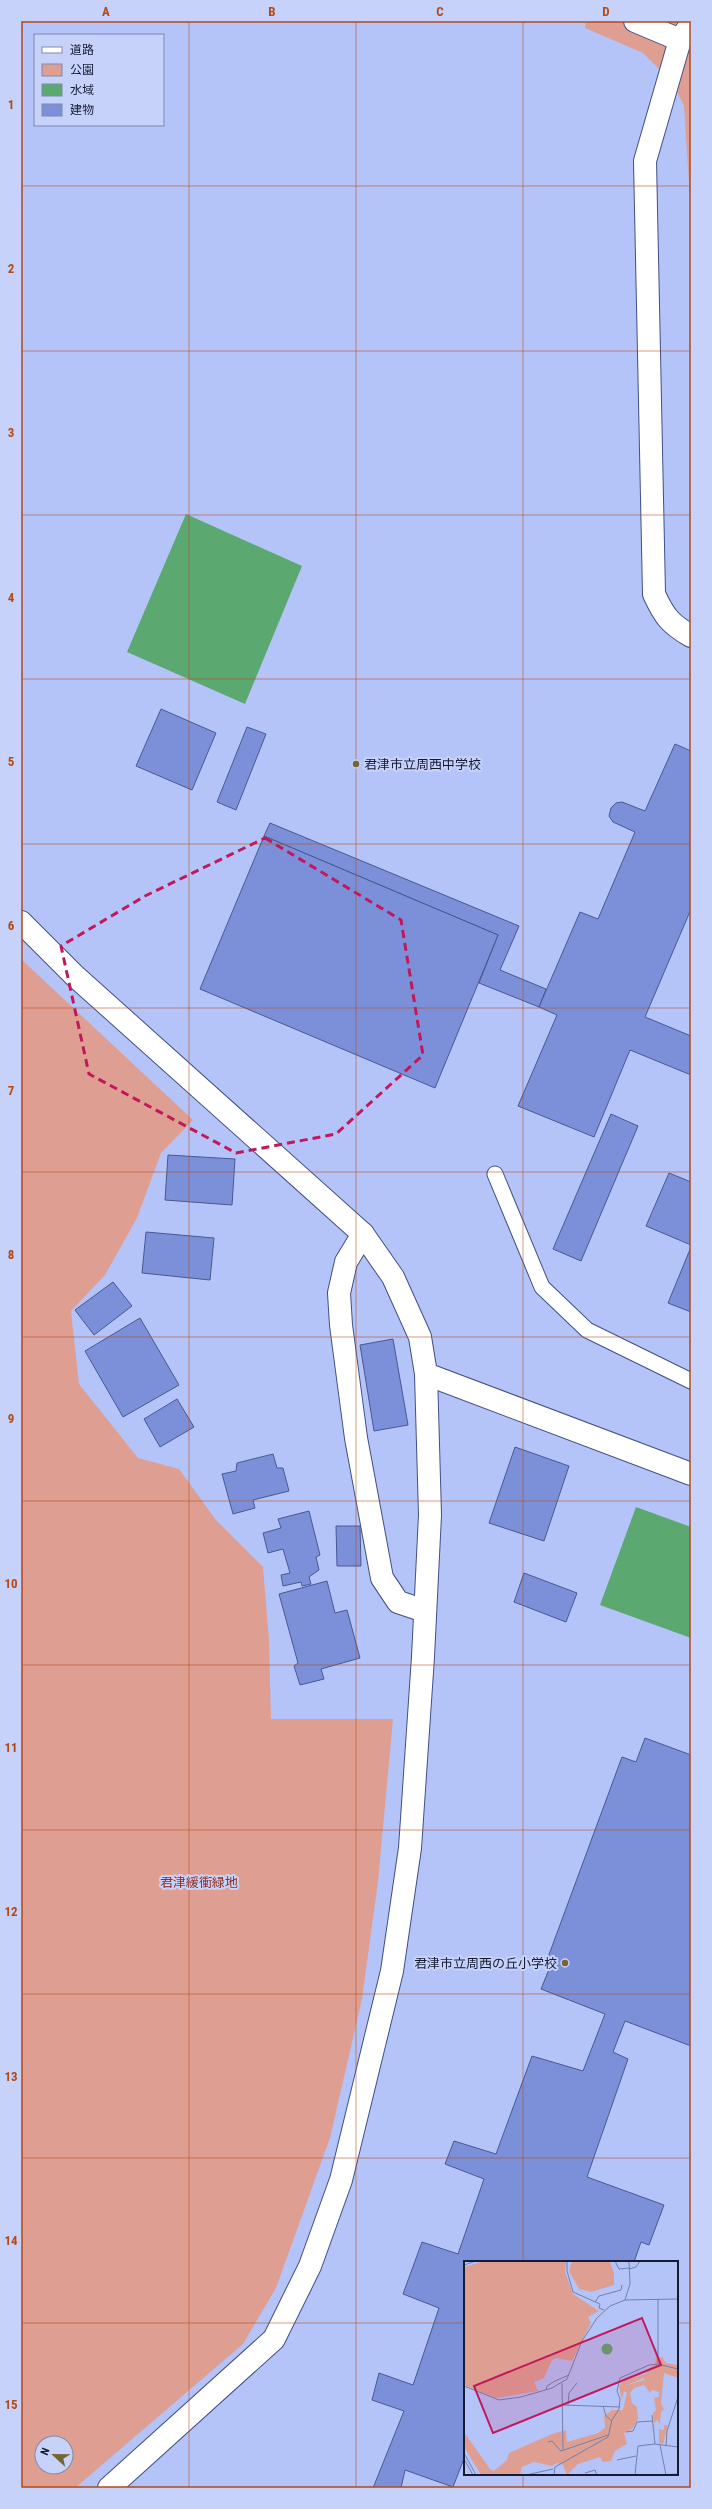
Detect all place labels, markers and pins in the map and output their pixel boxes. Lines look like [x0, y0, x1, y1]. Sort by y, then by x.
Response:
place label: 君津市立周西中学校 [364, 757, 481, 772]
marker: 君津市立周西中学校 [351, 759, 361, 769]
place label: 君津市立周西の丘小学校 [414, 1956, 557, 1971]
marker: 君津市立周西の丘小学校 [560, 1958, 570, 1968]

